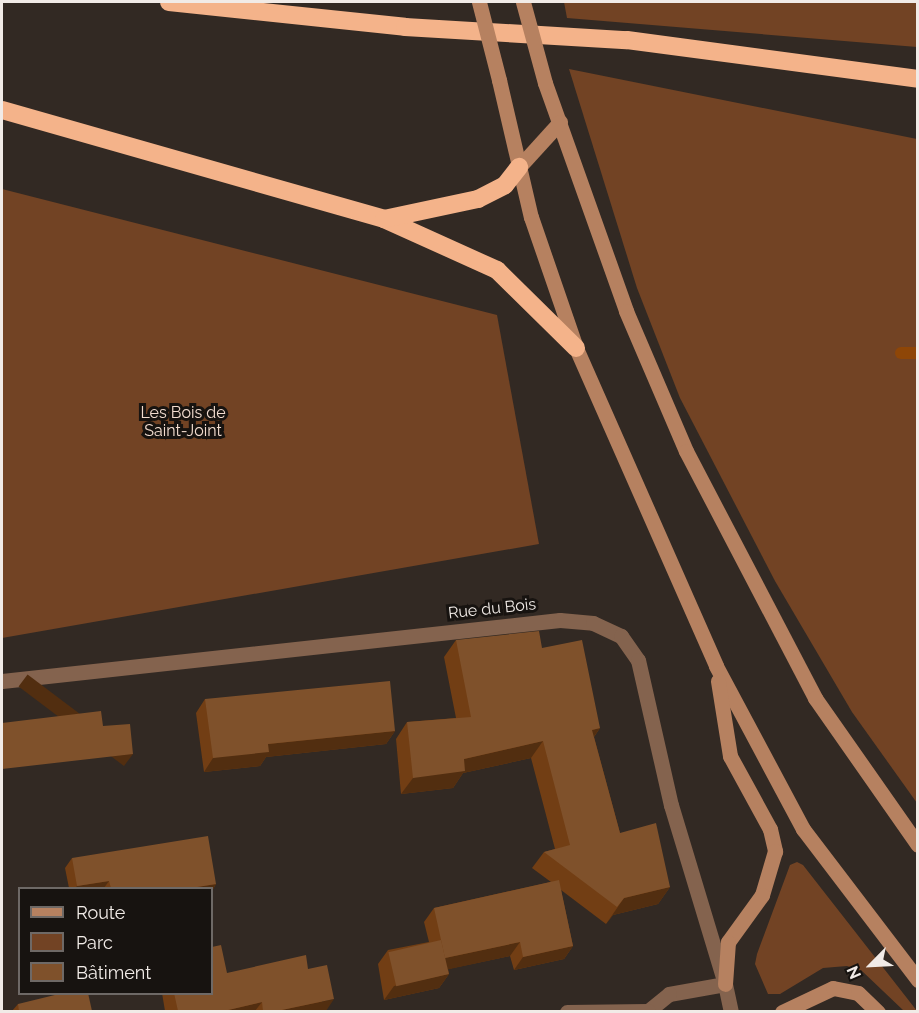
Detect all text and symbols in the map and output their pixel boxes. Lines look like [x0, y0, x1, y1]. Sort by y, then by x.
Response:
park label: Les Bois de Saint-Joint [140, 403, 226, 441]
street label: Rue du Bois [447, 595, 537, 623]
legend [18, 887, 213, 995]
text: Route [76, 902, 125, 923]
text: Parc [76, 932, 113, 953]
north arrow [841, 935, 901, 995]
text: Bâtiment [76, 962, 151, 983]
text: N [843, 963, 865, 982]

